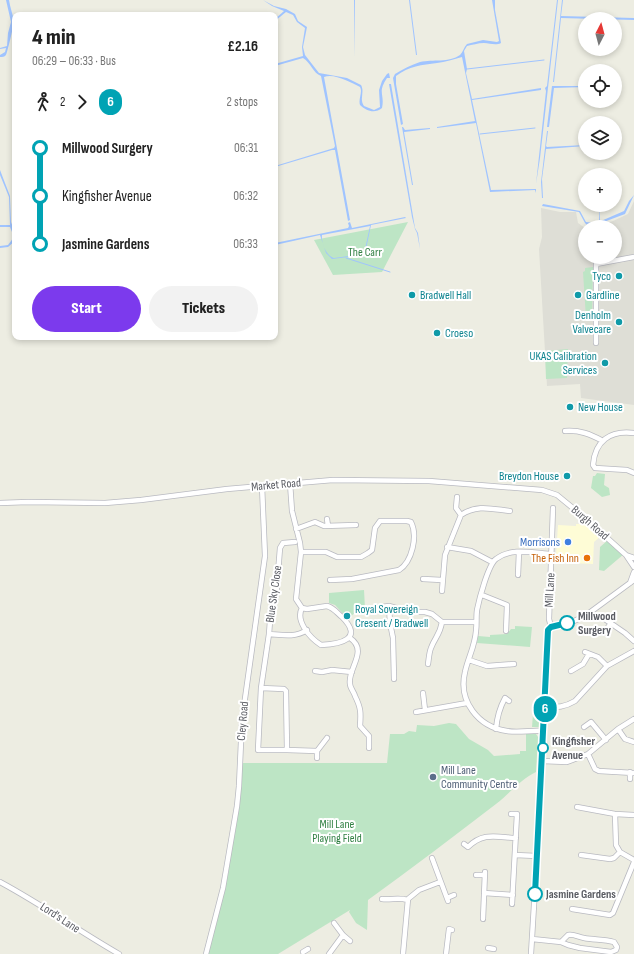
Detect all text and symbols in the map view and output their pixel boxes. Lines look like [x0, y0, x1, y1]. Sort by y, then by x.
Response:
north arrow [578, 12, 622, 56]
map controls [578, 12, 622, 264]
text: 4 min [32, 24, 76, 51]
text: £2.16 [227, 37, 258, 56]
text: 06:29 – 06:33 · Bus [32, 53, 116, 69]
button: locate [578, 64, 622, 108]
icon: walk [32, 91, 54, 113]
icon: forward [71, 91, 93, 113]
text: 6 [107, 93, 114, 110]
text: 2 [60, 94, 65, 110]
text: 2 stops [227, 94, 258, 110]
button: layers [578, 116, 622, 160]
text: Millwood Surgery [62, 139, 153, 158]
text: 06:31 [234, 140, 258, 156]
button: + [578, 168, 622, 212]
text: Kingfisher Avenue [62, 187, 152, 206]
text: 06:32 [233, 188, 258, 204]
button: − [578, 220, 622, 264]
text: Jasmine Gardens [62, 235, 149, 254]
text: 06:33 [233, 236, 258, 252]
park label: The Carr [348, 245, 382, 260]
place label: Tyco [592, 269, 611, 284]
marker: Tyco [614, 271, 624, 281]
button: Start [32, 286, 141, 332]
button: Tickets [149, 286, 258, 332]
place label: Bradwell Hall [420, 288, 471, 303]
place label: Gardline [586, 288, 620, 303]
marker: Bradwell Hall [407, 290, 417, 300]
marker: Gardline [573, 290, 583, 300]
place label: Denholm Valvecare [572, 308, 611, 337]
marker: Denholm Valvecare [614, 317, 624, 327]
place label: Croeso [445, 326, 473, 341]
marker: Croeso [432, 328, 442, 338]
place label: UKAS Calibration Services [530, 349, 597, 378]
marker: UKAS Calibration Services [600, 358, 610, 368]
place label: New House [578, 400, 623, 415]
marker: New House [565, 402, 575, 412]
place label: Breydon House [499, 469, 559, 484]
marker: Breydon House [562, 471, 572, 481]
street label: Market Road [250, 475, 302, 495]
street label: Burgh Road [568, 502, 612, 544]
place label: Morrisons [520, 535, 560, 550]
marker: Morrisons [563, 537, 573, 547]
place label: The Fish Inn [531, 551, 579, 566]
marker: The Fish Inn [582, 553, 592, 563]
street label: Blue Sky Close [263, 564, 285, 624]
street label: Mill Lane [542, 572, 558, 608]
place label: Royal Sovereign Cresent / Bradwell [355, 602, 428, 631]
place label: Millwood Surgery [578, 609, 616, 638]
marker: Royal Sovereign Cresent / Bradwell [342, 611, 352, 621]
marker: Millwood Surgery [559, 615, 575, 631]
line badge: 6 [532, 696, 558, 722]
text: 6 [542, 700, 548, 717]
street label: Cley Road [234, 701, 252, 741]
place label: Kingfisher Avenue [551, 734, 595, 763]
marker: Kingfisher Avenue [537, 742, 549, 754]
place label: Mill Lane Community Centre [441, 763, 517, 792]
marker: Mill Lane Community Centre [428, 772, 438, 782]
park label: Mill Lane Playing Field [312, 817, 362, 846]
marker: Jasmine Gardens [527, 886, 543, 902]
place label: Jasmine Gardens [545, 887, 616, 902]
street label: Lord's Lane [37, 900, 83, 937]

